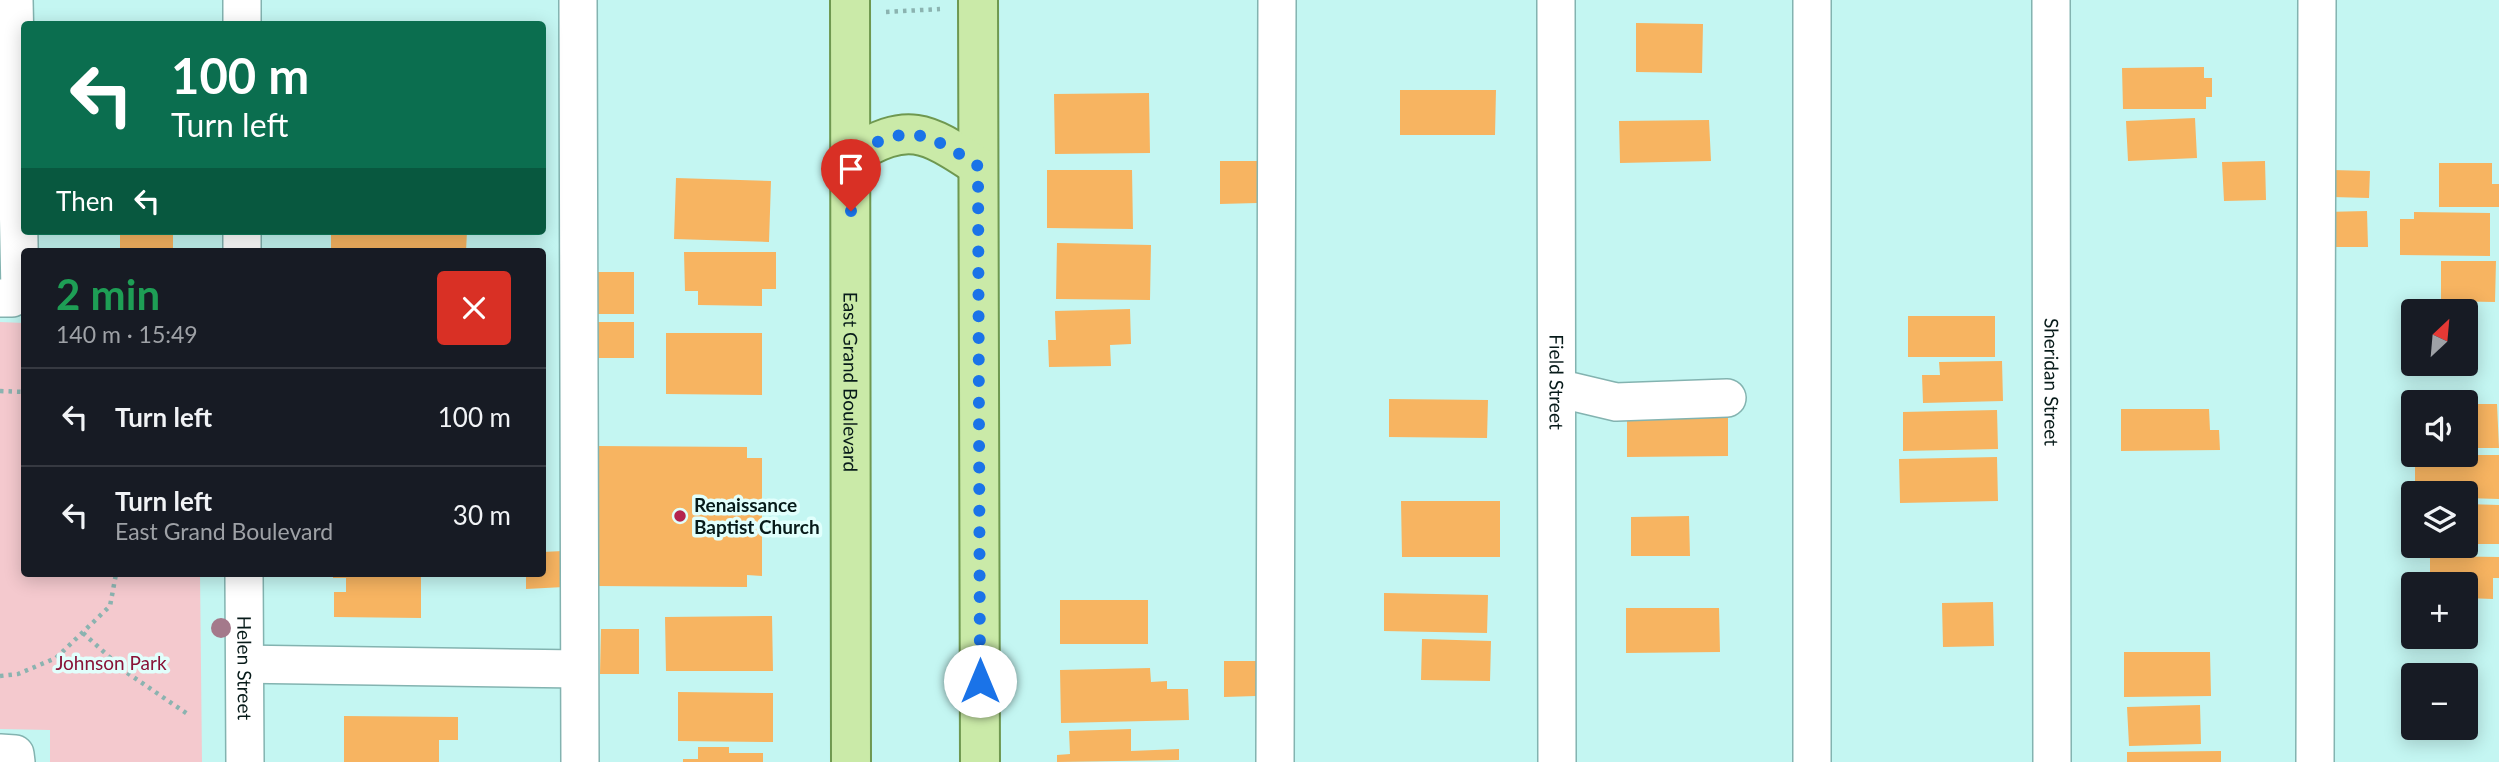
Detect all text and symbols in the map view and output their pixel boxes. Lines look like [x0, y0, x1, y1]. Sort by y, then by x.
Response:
text: 100 m [171, 46, 309, 104]
icon: left [56, 49, 147, 140]
text: Turn left [171, 105, 288, 144]
pin [821, 139, 881, 211]
icon: arrive [832, 150, 870, 188]
icon: left [128, 182, 166, 220]
text: Then [56, 185, 114, 217]
text: 2 min [56, 269, 160, 319]
button: close [437, 271, 511, 345]
street label: East Grand Boulevard [839, 292, 863, 472]
north arrow [2401, 299, 2478, 376]
map controls [2401, 299, 2478, 740]
street label: Sheridan Street [2040, 318, 2064, 446]
text: 140 m · 15:49 [56, 320, 198, 348]
street label: Field Street [1545, 334, 1569, 430]
button: sound [2401, 390, 2478, 467]
icon: left [56, 398, 94, 436]
text: Turn left [115, 401, 212, 433]
text: 100 m [438, 401, 511, 433]
button: layers [2401, 481, 2478, 558]
text: Turn left [115, 485, 212, 517]
place label: Renaissance Baptist Church [694, 493, 820, 538]
icon: left [56, 496, 94, 534]
text: 30 m [453, 499, 511, 531]
marker: Renaissance Baptist Church [672, 508, 688, 524]
text: East Grand Boulevard [115, 517, 333, 545]
button: + [2401, 572, 2478, 649]
street label: Helen Street [233, 616, 257, 720]
position arrow [943, 644, 1017, 718]
park label: Johnson Park [55, 651, 167, 674]
button: − [2401, 663, 2478, 740]

